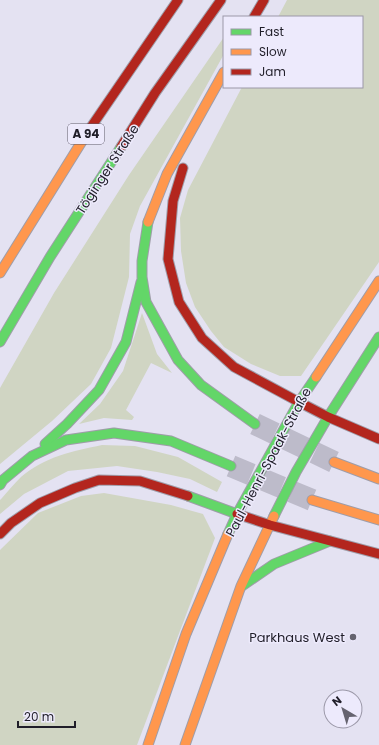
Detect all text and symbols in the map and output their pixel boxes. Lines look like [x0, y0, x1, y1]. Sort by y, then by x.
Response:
legend [223, 16, 363, 88]
text: Fast [259, 23, 284, 40]
text: Slow [259, 43, 287, 60]
text: Jam [259, 63, 286, 80]
street label: Töginger Straße [71, 121, 144, 218]
road number: A 94 [68, 124, 104, 144]
street label: Paul-Henri-Spaak-Straße [221, 384, 316, 540]
place label: Parkhaus West [249, 628, 345, 647]
marker: Parkhaus West [348, 632, 358, 642]
north arrow [323, 689, 363, 729]
text: N [329, 692, 345, 710]
scale bar [18, 703, 75, 729]
text: 20 m [24, 708, 54, 725]

